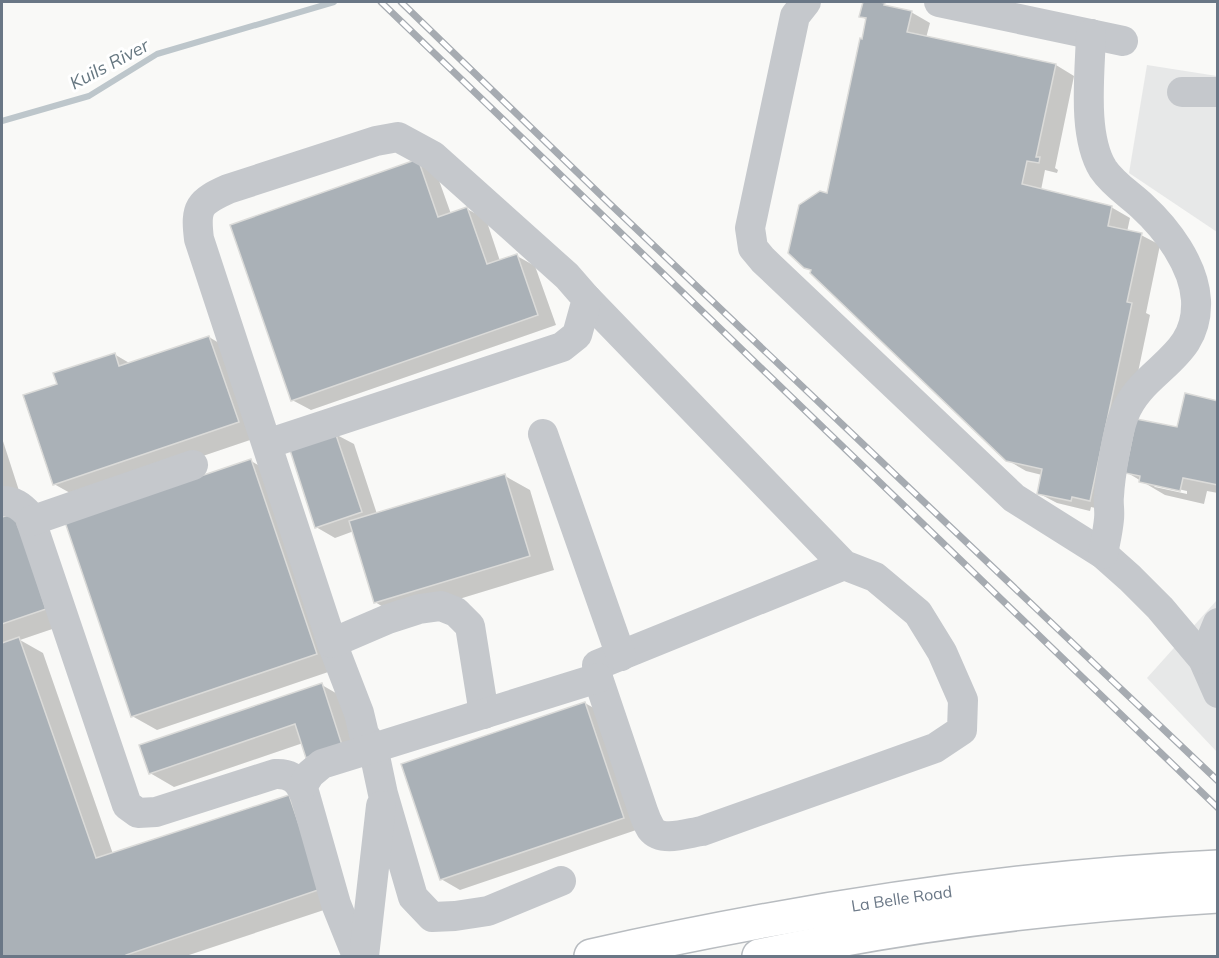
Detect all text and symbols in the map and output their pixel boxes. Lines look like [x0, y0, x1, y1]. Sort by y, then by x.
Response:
water label: Kuils River [65, 33, 154, 94]
street label: La Belle Road [850, 881, 953, 916]

